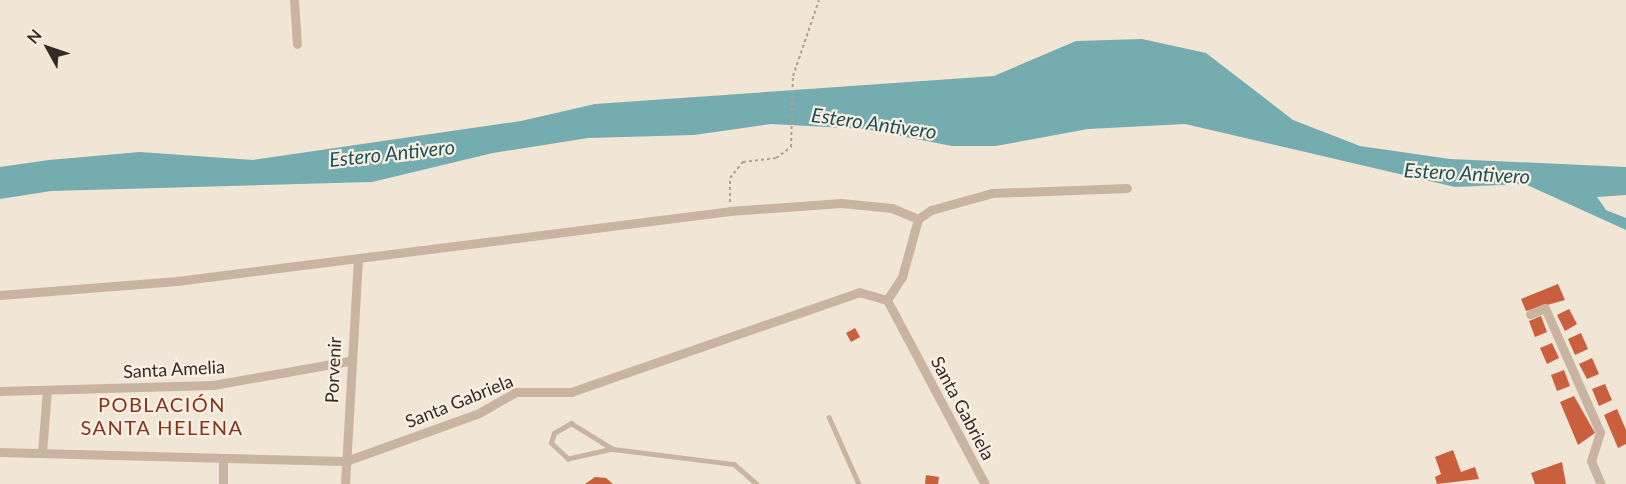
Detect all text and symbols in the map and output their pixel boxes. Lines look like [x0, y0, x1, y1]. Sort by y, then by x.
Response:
north arrow [18, 18, 78, 78]
text: N [23, 25, 45, 47]
water label: Estero Antivero [809, 102, 939, 144]
water label: Estero Antivero [328, 134, 456, 172]
water label: Estero Antivero [1403, 158, 1531, 188]
street label: Porvenir [320, 336, 346, 404]
street label: Santa Gabriela [927, 353, 999, 463]
street label: Santa Amelia [122, 356, 226, 382]
street label: Santa Gabriela [402, 370, 516, 432]
district label: POBLACIÓN SANTA HELENA [80, 392, 244, 439]

